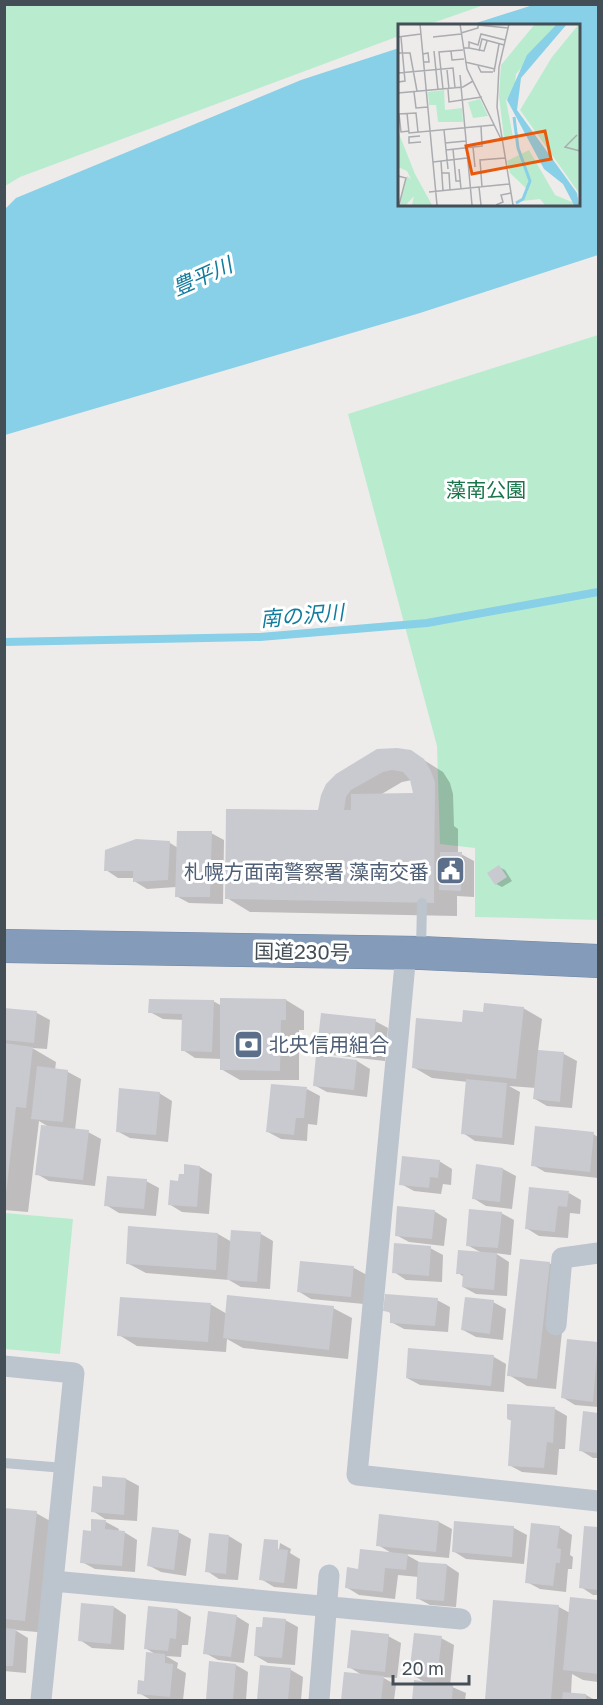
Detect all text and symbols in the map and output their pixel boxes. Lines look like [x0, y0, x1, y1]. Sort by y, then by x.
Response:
inset map [398, 24, 579, 206]
water label: 豊平川 [168, 250, 238, 301]
park label: 藻南公園 [446, 477, 526, 501]
water label: 南の沢川 [259, 598, 347, 632]
public building icon: 札幌方面南警察署 藻南交番 [434, 855, 466, 887]
place label: 札幌方面南警察署 藻南交番 [184, 859, 429, 883]
street label: 国道230号 [254, 938, 350, 964]
bank icon: 北央信用組合 [232, 1028, 264, 1060]
place label: 北央信用組合 [269, 1032, 389, 1056]
scale bar [393, 1648, 470, 1686]
text: 20 m [402, 1657, 444, 1679]

